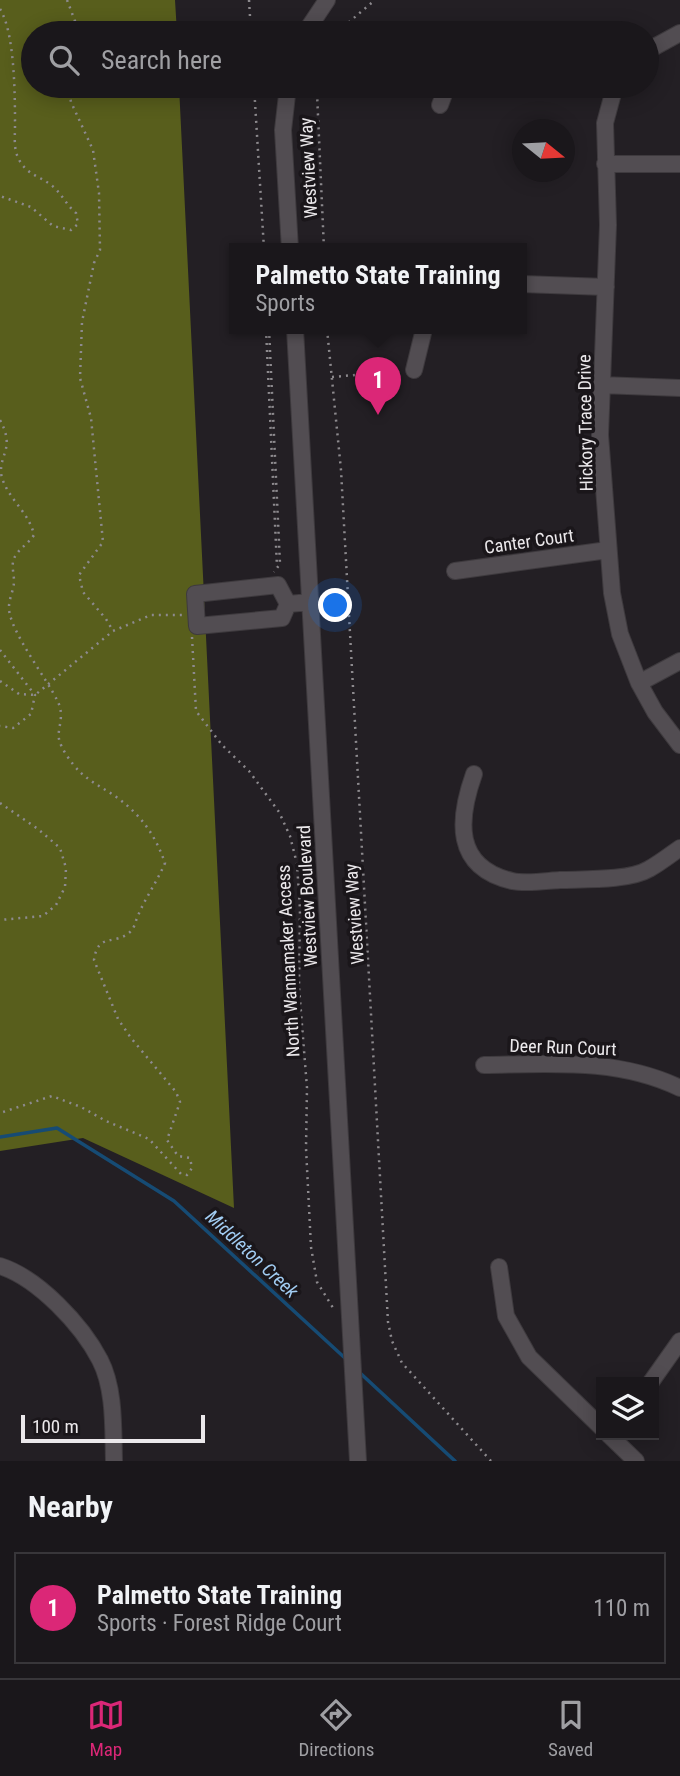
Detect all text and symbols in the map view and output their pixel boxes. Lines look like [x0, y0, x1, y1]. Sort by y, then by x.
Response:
search box [21, 21, 659, 98]
icon: search [45, 41, 83, 79]
text: Search here [101, 45, 222, 75]
street label: Westview Way [295, 117, 321, 219]
north arrow [512, 119, 575, 182]
popup [229, 243, 527, 334]
text: Palmetto State Training [255, 260, 501, 290]
text: Sports [255, 290, 315, 317]
street label: Hickory Trace Drive [573, 354, 597, 492]
pin: 1 [355, 357, 401, 415]
street label: Canter Court [483, 524, 575, 558]
your location [318, 588, 352, 622]
street label: Westview Boulevard [293, 825, 321, 967]
street label: Westview Way [340, 862, 368, 965]
street label: North Wannamaker Access [272, 864, 304, 1058]
street label: Deer Run Court [509, 1035, 617, 1059]
water label: Middleton Creek [201, 1205, 304, 1303]
map controls [596, 1377, 659, 1440]
button: layers [596, 1377, 659, 1440]
scale bar [21, 1412, 205, 1444]
text: 100 m [32, 1415, 79, 1438]
text: Nearby [28, 1489, 113, 1524]
text: Palmetto State Training [97, 1580, 342, 1610]
text: 1 [47, 1595, 59, 1622]
text: 110 m [593, 1595, 650, 1622]
text: Sports · Forest Ridge Court [97, 1610, 342, 1637]
tab: Map [87, 1696, 125, 1761]
tab: Directions [298, 1696, 374, 1761]
tab: Saved [548, 1696, 593, 1761]

